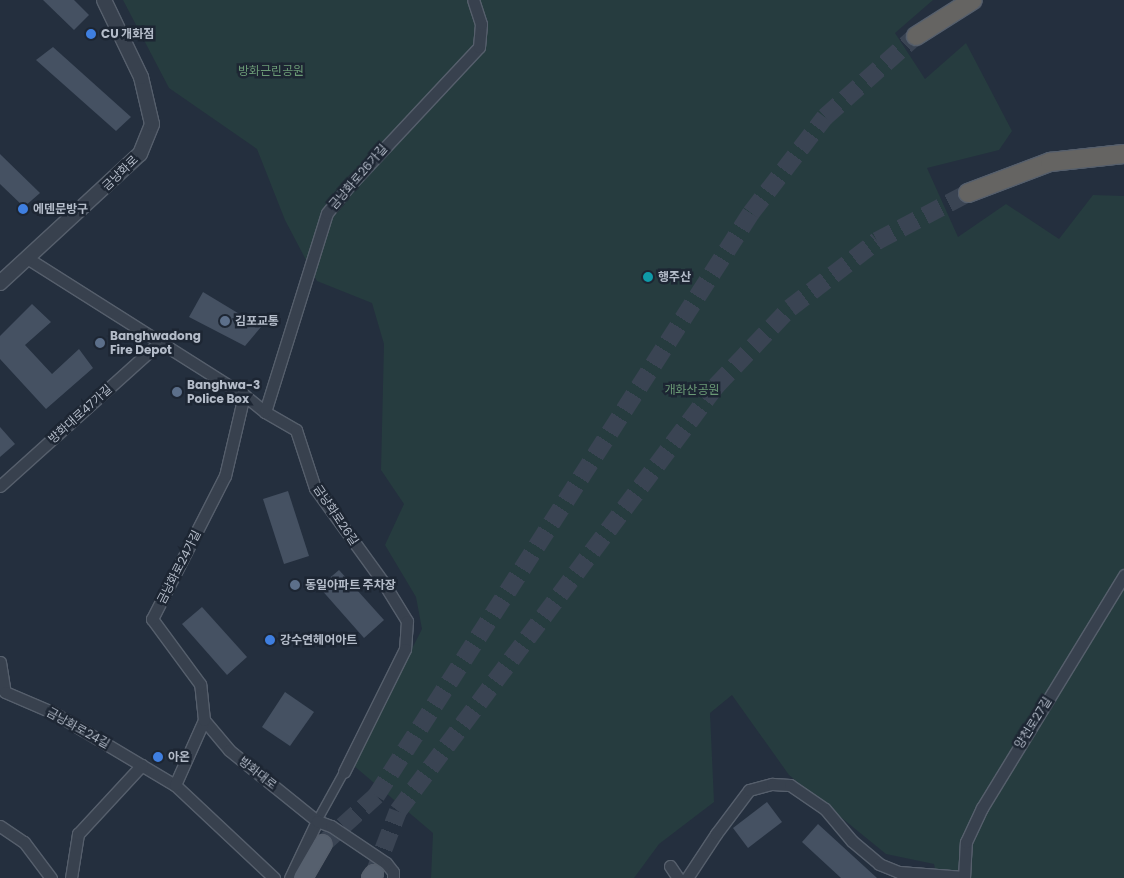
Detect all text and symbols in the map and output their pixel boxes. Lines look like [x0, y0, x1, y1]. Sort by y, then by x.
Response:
place label: CU 개화점 [101, 27, 154, 41]
marker: CU 개화점 [85, 28, 97, 40]
park label: 방화근린공원 [238, 64, 304, 78]
street label: 금낭화로26가길 [326, 142, 390, 212]
street label: 금낭화로 [99, 152, 141, 194]
place label: 에덴문방구 [33, 202, 88, 216]
marker: 에덴문방구 [17, 203, 29, 215]
place label: 행주산 [658, 270, 691, 284]
marker: 행주산 [642, 271, 654, 283]
place label: 김포교통 [235, 314, 279, 328]
marker: 김포교통 [219, 315, 231, 327]
place label: Banghwadong Fire Depot [110, 329, 201, 357]
marker: Banghwadong Fire Depot [94, 337, 106, 349]
place label: Banghwa-3 Police Box [187, 378, 260, 406]
street label: 방화대로47가길 [45, 382, 115, 446]
park label: 개화산공원 [664, 383, 720, 397]
marker: Banghwa-3 Police Box [171, 386, 183, 398]
street label: 금낭화로26길 [311, 482, 361, 548]
street label: 금낭화로24가길 [154, 528, 204, 606]
place label: 동일아파트 주차장 [305, 578, 396, 592]
marker: 동일아파트 주차장 [289, 579, 301, 591]
place label: 강수연헤어아트 [280, 633, 357, 647]
marker: 강수연헤어아트 [264, 634, 276, 646]
street label: 양천로27길 [1012, 695, 1054, 751]
street label: 금낭화로24길 [44, 705, 112, 751]
place label: 아온 [168, 750, 190, 764]
marker: 아온 [152, 751, 164, 763]
street label: 방화대로 [236, 754, 280, 792]

